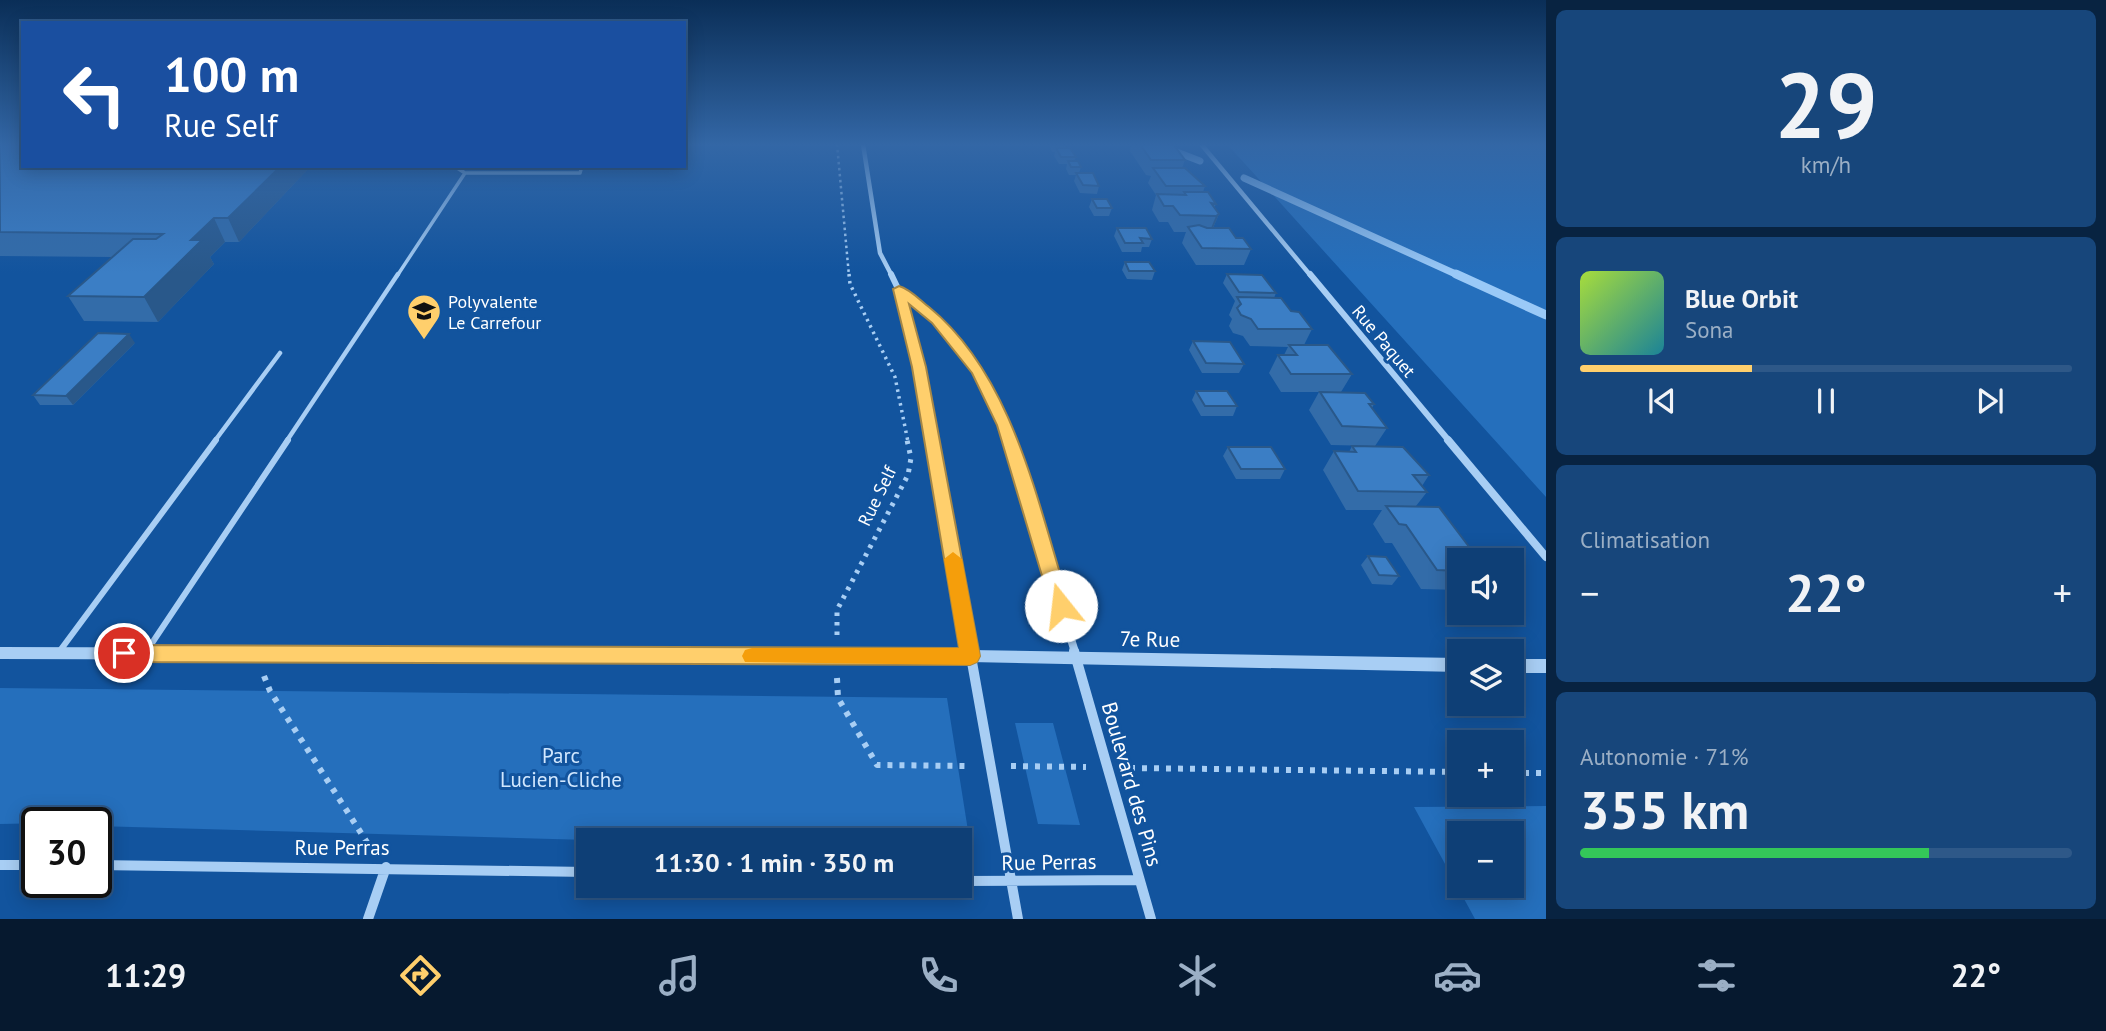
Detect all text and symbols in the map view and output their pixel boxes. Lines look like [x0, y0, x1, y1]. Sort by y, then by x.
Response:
text: 100 m [164, 42, 299, 106]
text: 29 [1774, 45, 1878, 163]
icon: left [49, 49, 140, 140]
text: Rue Self [164, 104, 278, 146]
text: km/h [1801, 150, 1851, 179]
text: Blue Orbit [1685, 282, 1798, 315]
place label: Polyvalente Le Carrefour [448, 290, 542, 334]
school or university icon: Polyvalente Le Carrefour [405, 292, 443, 341]
street label: Rue Paquet [1347, 300, 1421, 382]
text: Sona [1685, 315, 1734, 344]
icon: previous [1643, 382, 1681, 420]
icon: pause [1807, 382, 1845, 420]
icon: next [1971, 382, 2009, 420]
street label: Rue Self [853, 461, 902, 530]
text: Climatisation [1580, 525, 1710, 554]
map controls [1447, 548, 1524, 898]
button: sound [1447, 548, 1524, 625]
text: 22° [1785, 559, 1867, 626]
text: − [1580, 568, 1599, 617]
text: + [2053, 568, 2072, 617]
position arrow [1024, 569, 1098, 643]
pin [94, 623, 154, 683]
street label: 7e Rue [1120, 625, 1180, 653]
icon: arrive [105, 634, 143, 672]
button: layers [1447, 639, 1524, 716]
street label: Boulevard des Pins [1096, 699, 1168, 869]
button: + [1447, 730, 1524, 807]
park label: Parc Lucien-Cliche [500, 742, 622, 793]
text: Autonomie · 71% [1580, 742, 1748, 771]
text: 355 km [1580, 776, 1749, 843]
speed limit sign: 30 [21, 807, 112, 898]
button: − [1447, 821, 1524, 898]
street label: Rue Perras [294, 834, 390, 861]
text: 11:30 · 1 min · 350 m [654, 846, 894, 879]
street label: Rue Perras [1001, 848, 1097, 876]
icon: directions [396, 951, 445, 1000]
icon: music [655, 951, 704, 1000]
icon: phone [914, 951, 963, 1000]
icon: climate [1173, 951, 1222, 1000]
icon: car [1433, 951, 1482, 1000]
icon: filters [1692, 951, 1741, 1000]
text: 11:29 [105, 954, 186, 996]
text: 22° [1951, 954, 2001, 996]

